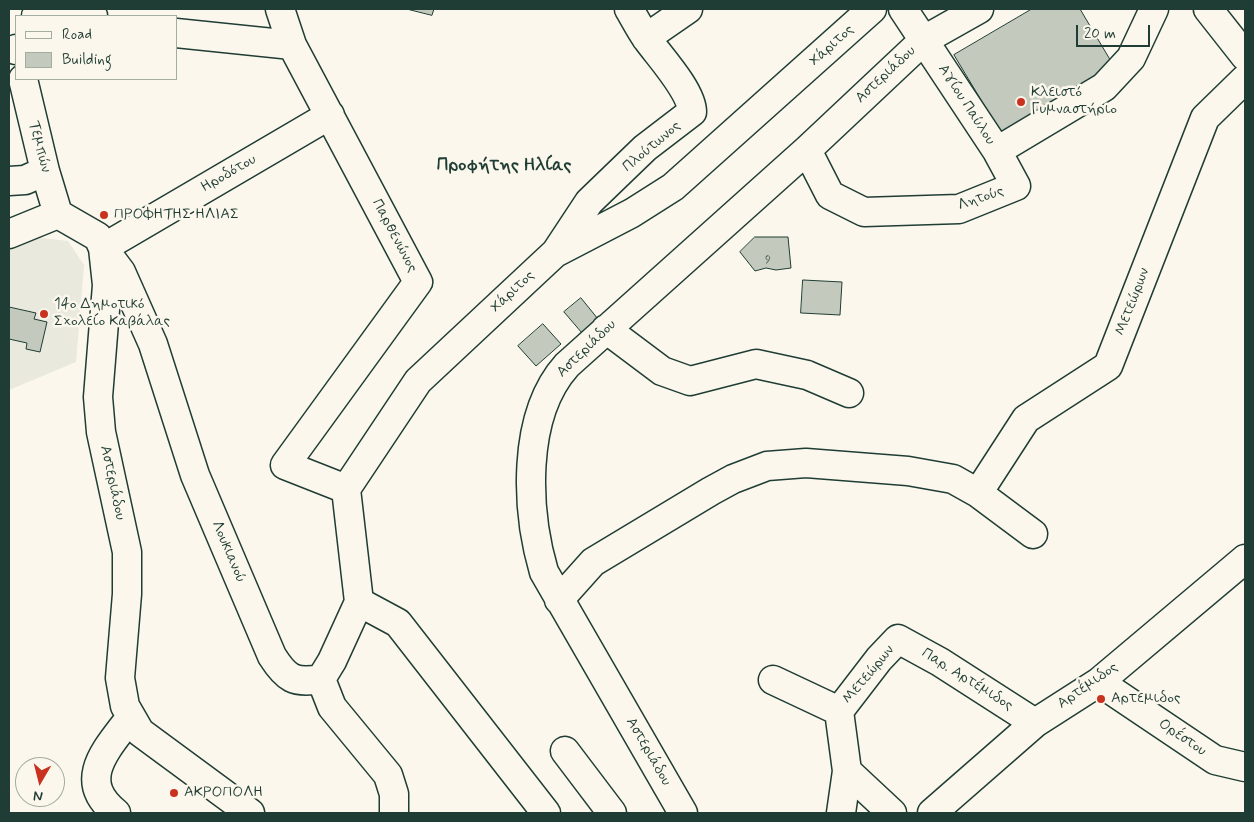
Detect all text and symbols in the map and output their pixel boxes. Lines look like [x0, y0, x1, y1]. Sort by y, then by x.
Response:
legend [15, 15, 178, 80]
scale bar [1079, 15, 1153, 47]
street label: Χάριτος [806, 21, 858, 71]
text: 20 m [1084, 24, 1116, 44]
text: Road [62, 25, 92, 45]
street label: Αστεριάδου [852, 43, 920, 107]
text: Building [62, 50, 112, 70]
street label: Αγίου Παύλου [933, 61, 999, 149]
place label: Κλειστό Γυμναστήριο [1031, 84, 1117, 119]
marker: Κλειστό Γυμναστήριο [1015, 96, 1027, 108]
street label: Πλούτωνος [619, 118, 685, 176]
street label: Τεμπών [24, 119, 54, 175]
street label: Ηροδότου [198, 151, 260, 197]
district label: Προφήτης Ηλίας [437, 155, 571, 177]
street label: Λητούς [956, 183, 1006, 215]
street label: Παρθενώνος [367, 196, 421, 276]
place label: ΠΡΟΦΗΤΗΣ ΗΛΙΑΣ [114, 206, 239, 224]
marker: ΠΡΟΦΗΤΗΣ ΗΛΙΑΣ [98, 209, 110, 221]
house number: 9 [765, 253, 771, 267]
street label: Μετεώρων [1112, 266, 1154, 338]
street label: Χάριτος [487, 267, 539, 317]
place label: 14ο Δημοτικό Σχολείο Καβάλας [54, 296, 170, 331]
marker: 14ο Δημοτικό Σχολείο Καβάλας [38, 308, 50, 320]
street label: Αστεριάδου [553, 316, 621, 382]
street label: Αστεριάδου [95, 444, 129, 522]
street label: Λουκιανού [207, 518, 249, 586]
street label: Μετεώρων [839, 642, 899, 708]
street label: Παρ. Αρτέμιδος [918, 645, 1016, 715]
street label: Αρτέμιδος [1054, 659, 1122, 713]
place label: Αρτεμιδος [1111, 690, 1180, 708]
marker: Αρτεμιδος [1095, 693, 1107, 705]
street label: Αστεριάδου [621, 715, 675, 789]
street label: Ορέστου [1155, 715, 1209, 761]
north arrow [15, 757, 65, 807]
place label: ΑΚΡΟΠΟΛΗ [184, 784, 263, 802]
text: N [32, 786, 44, 805]
marker: ΑΚΡΟΠΟΛΗ [168, 787, 180, 799]

